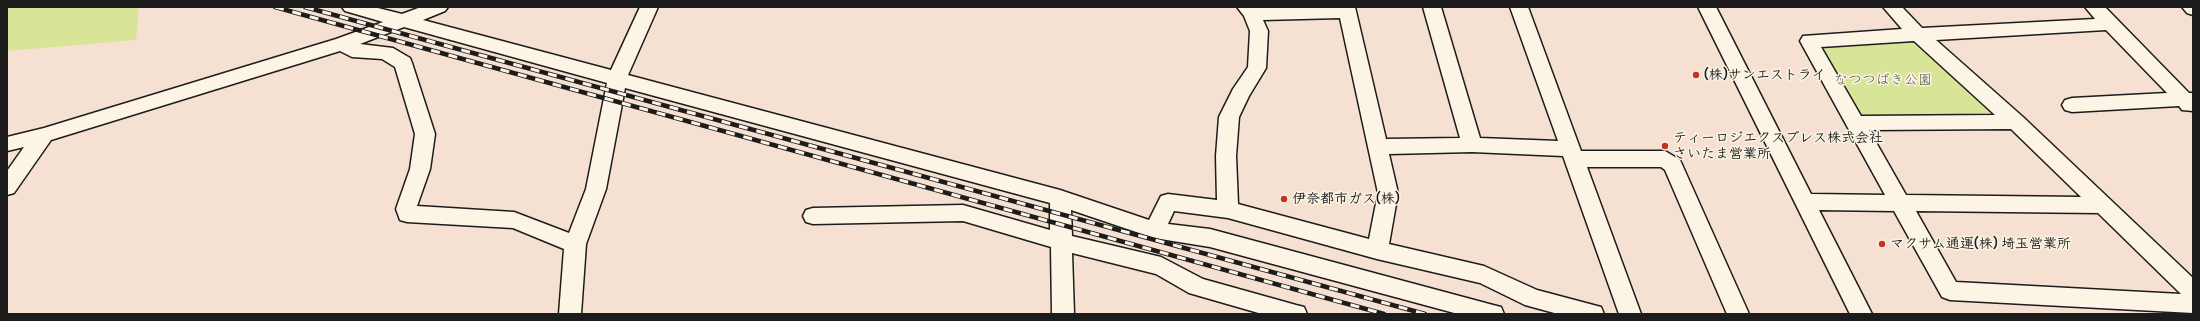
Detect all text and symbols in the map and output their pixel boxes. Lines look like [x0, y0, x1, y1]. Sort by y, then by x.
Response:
place label: (株)サンエストライ [1704, 67, 1826, 83]
marker: (株)サンエストライ [1691, 70, 1701, 80]
park label: なつつばき公園 [1834, 72, 1932, 88]
place label: ティーロジエクスプレス株式会社 さいたま営業所 [1673, 130, 1883, 162]
marker: ティーロジエクスプレス株式会社 さいたま営業所 [1660, 141, 1670, 151]
place label: 伊奈都市ガス(株) [1292, 191, 1400, 207]
marker: 伊奈都市ガス(株) [1279, 194, 1289, 204]
place label: マクサム通運(株) 埼玉営業所 [1890, 236, 2071, 252]
marker: マクサム通運(株) 埼玉営業所 [1877, 239, 1887, 249]

